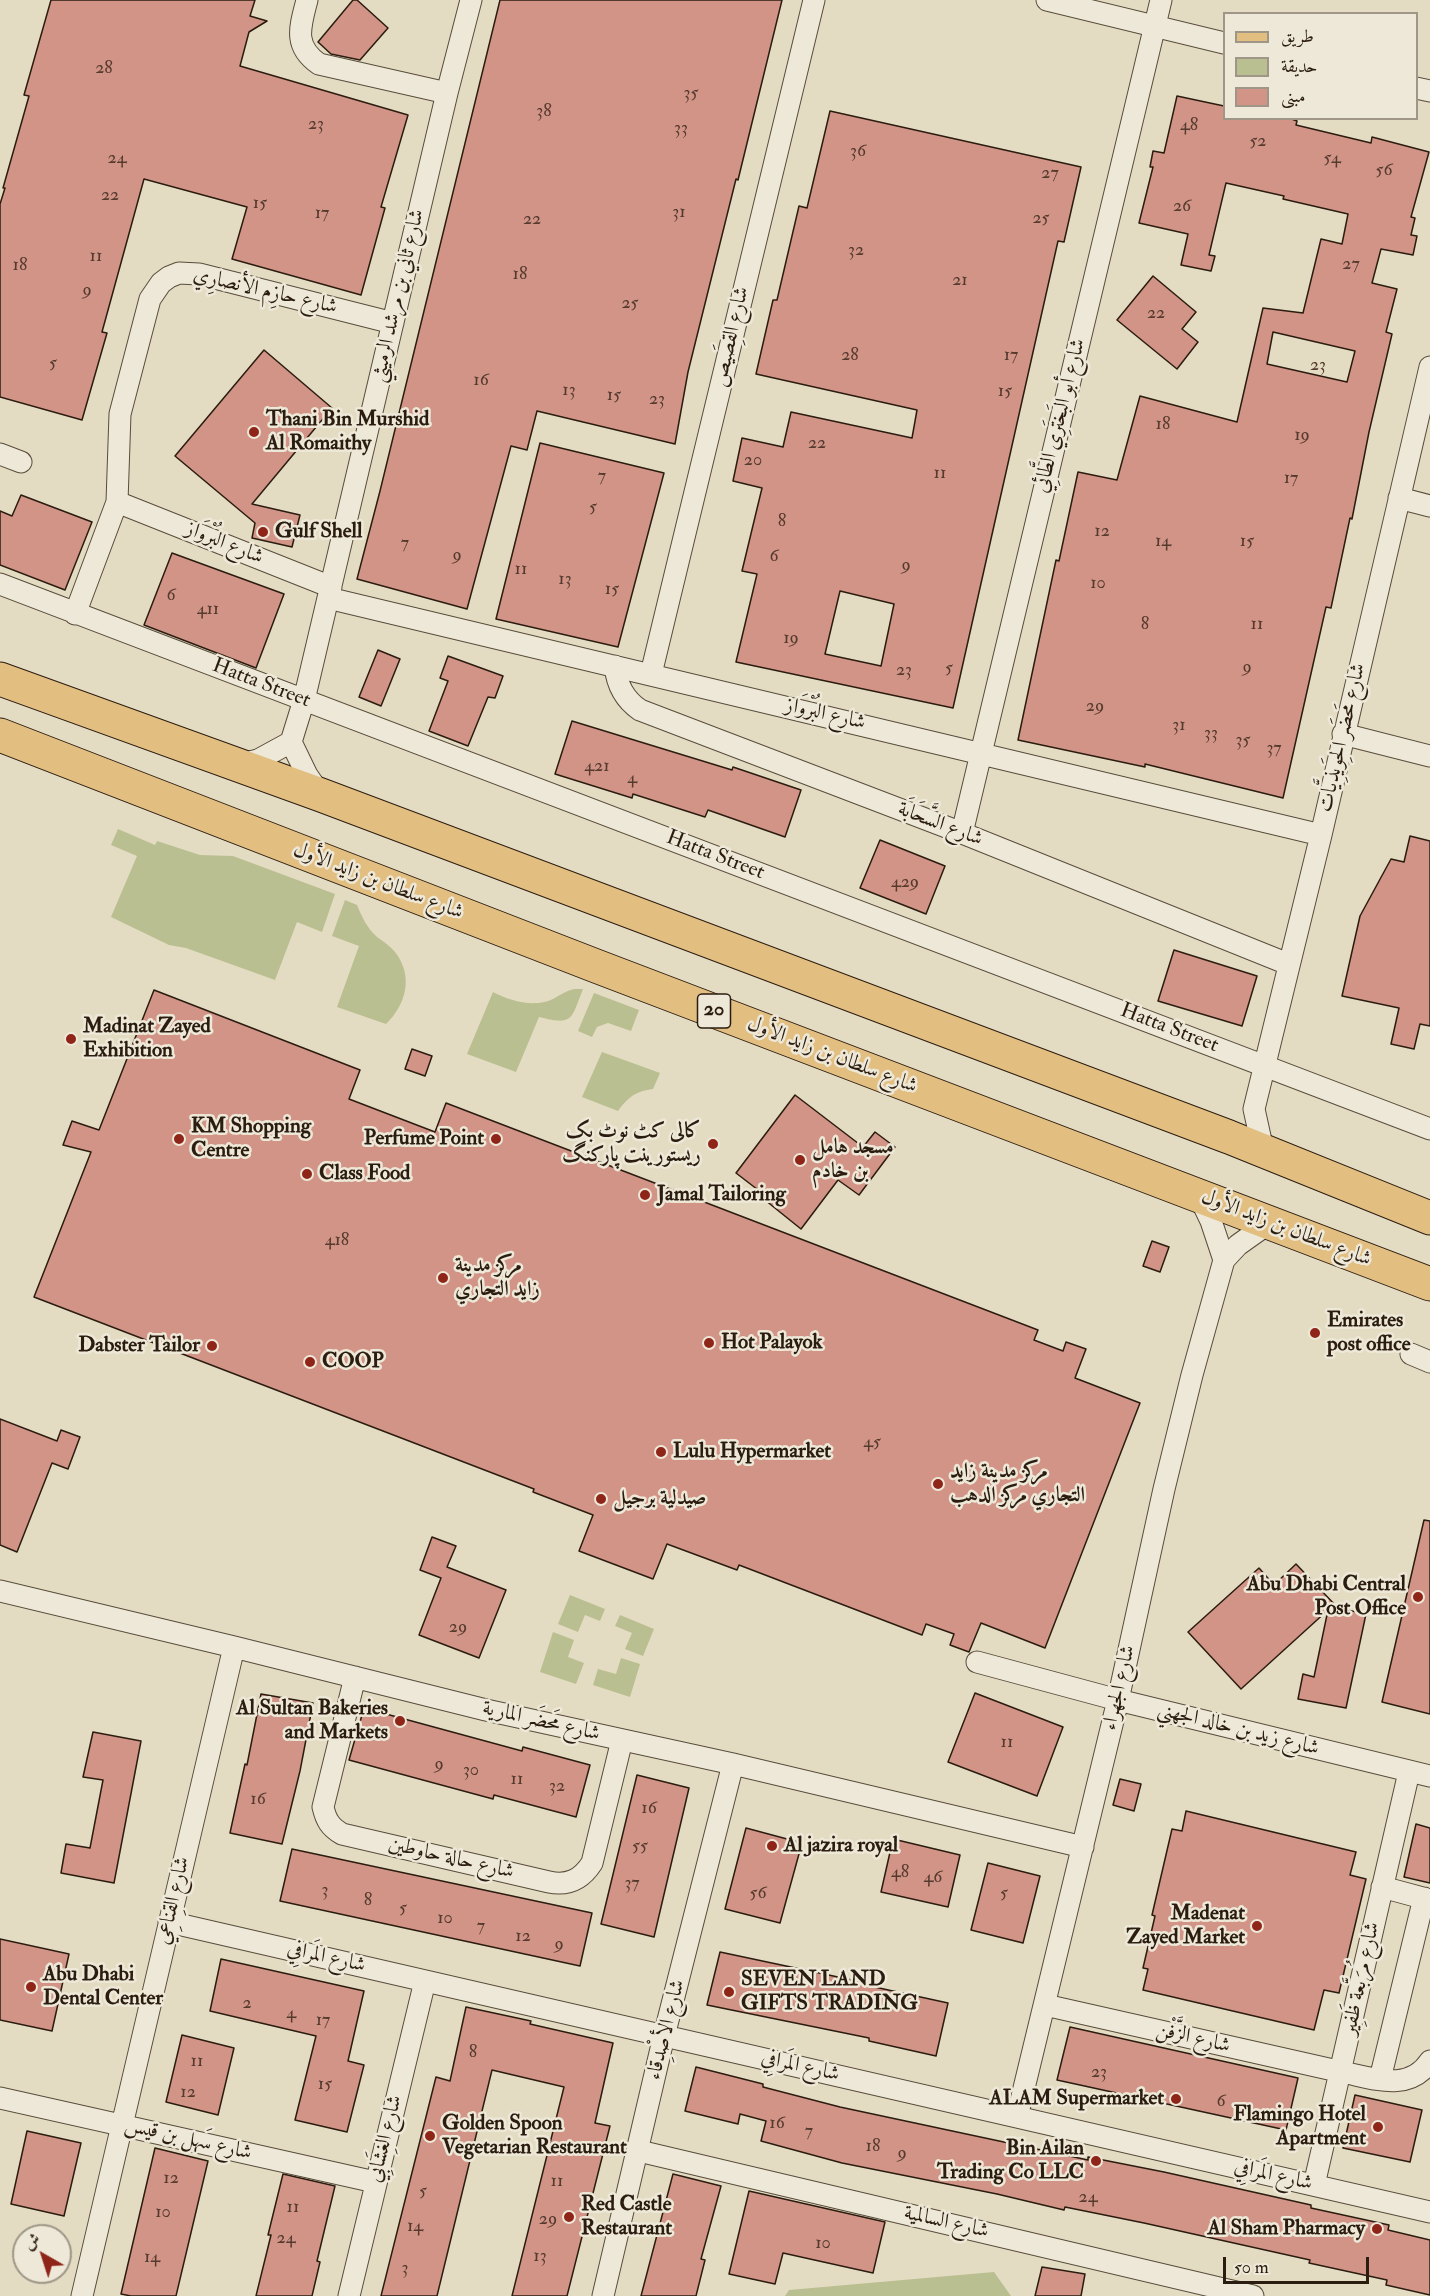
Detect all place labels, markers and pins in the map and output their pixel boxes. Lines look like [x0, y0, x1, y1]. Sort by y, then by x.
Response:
place label: Thani Bin Murshid Al Romaithy [266, 407, 429, 457]
marker: Thani Bin Murshid Al Romaithy [247, 425, 261, 439]
place label: Gulf Shell [275, 519, 362, 545]
marker: Gulf Shell [256, 525, 270, 539]
place label: Madinat Zayed Exhibition [83, 1014, 211, 1064]
marker: Madinat Zayed Exhibition [64, 1032, 78, 1046]
place label: KM Shopping Centre [191, 1114, 311, 1164]
place label: کالی کٹ نوٹ بک ریستورینت پارکنگ [562, 1119, 701, 1169]
place label: Perfume Point [364, 1126, 484, 1152]
marker: KM Shopping Centre [172, 1132, 186, 1146]
marker: Perfume Point [489, 1132, 503, 1146]
place label: مسجد هامل بن خادم [812, 1135, 894, 1185]
marker: کالی کٹ نوٹ بک ریستورینت پارکنگ [706, 1137, 720, 1151]
marker: مسجد هامل بن خادم [793, 1153, 807, 1167]
place label: Class Food [319, 1161, 410, 1187]
marker: Class Food [300, 1167, 314, 1181]
place label: Jamal Tailoring [657, 1182, 786, 1208]
marker: Jamal Tailoring [638, 1188, 652, 1202]
place label: مركز مدينة زايد التجاري [455, 1253, 540, 1303]
marker: مركز مدينة زايد التجاري [436, 1271, 450, 1285]
place label: Emirates post office [1327, 1308, 1410, 1358]
marker: Emirates post office [1308, 1326, 1322, 1340]
place label: Hot Palayok [721, 1330, 823, 1356]
place label: Dabster Tailor [78, 1333, 200, 1359]
marker: Hot Palayok [702, 1336, 716, 1350]
marker: Dabster Tailor [205, 1339, 219, 1353]
place label: COOP [322, 1349, 384, 1375]
marker: COOP [303, 1355, 317, 1369]
place label: Lulu Hypermarket [673, 1439, 831, 1465]
marker: Lulu Hypermarket [654, 1445, 668, 1459]
place label: مركز مدينة زايد التجاري مركز الدهب [950, 1459, 1085, 1509]
marker: مركز مدينة زايد التجاري مركز الدهب [931, 1477, 945, 1491]
place label: صيدلية برجيل [613, 1486, 706, 1512]
marker: صيدلية برجيل [594, 1492, 608, 1506]
place label: Abu Dhabi Central Post Office [1247, 1572, 1406, 1622]
marker: Abu Dhabi Central Post Office [1411, 1590, 1425, 1604]
place label: Al Sultan Bakeries and Markets [236, 1696, 388, 1746]
marker: Al Sultan Bakeries and Markets [393, 1714, 407, 1728]
place label: Al jazira royal [784, 1833, 898, 1859]
marker: Al jazira royal [765, 1839, 779, 1853]
place label: Madenat Zayed Market [1126, 1901, 1245, 1951]
marker: Madenat Zayed Market [1250, 1919, 1264, 1933]
place label: Abu Dhabi Dental Center [43, 1962, 163, 2012]
place label: SEVEN LAND GIFTS TRADING [741, 1967, 918, 2017]
marker: Abu Dhabi Dental Center [24, 1980, 38, 1994]
marker: SEVEN LAND GIFTS TRADING [722, 1985, 736, 1999]
place label: ALAM Supermarket [989, 2086, 1164, 2112]
marker: ALAM Supermarket [1169, 2092, 1183, 2106]
place label: Flamingo Hotel Apartment [1233, 2102, 1366, 2152]
place label: Golden Spoon Vegetarian Restaurant [442, 2111, 627, 2161]
marker: Flamingo Hotel Apartment [1371, 2120, 1385, 2134]
marker: Golden Spoon Vegetarian Restaurant [423, 2129, 437, 2143]
place label: Bin Ailan Trading Co LLC [937, 2136, 1084, 2186]
marker: Bin Ailan Trading Co LLC [1089, 2154, 1103, 2168]
place label: Red Castle Restaurant [581, 2192, 672, 2242]
marker: Red Castle Restaurant [562, 2210, 576, 2224]
place label: Al Sham Pharmacy [1207, 2216, 1365, 2242]
marker: Al Sham Pharmacy [1370, 2222, 1384, 2236]

